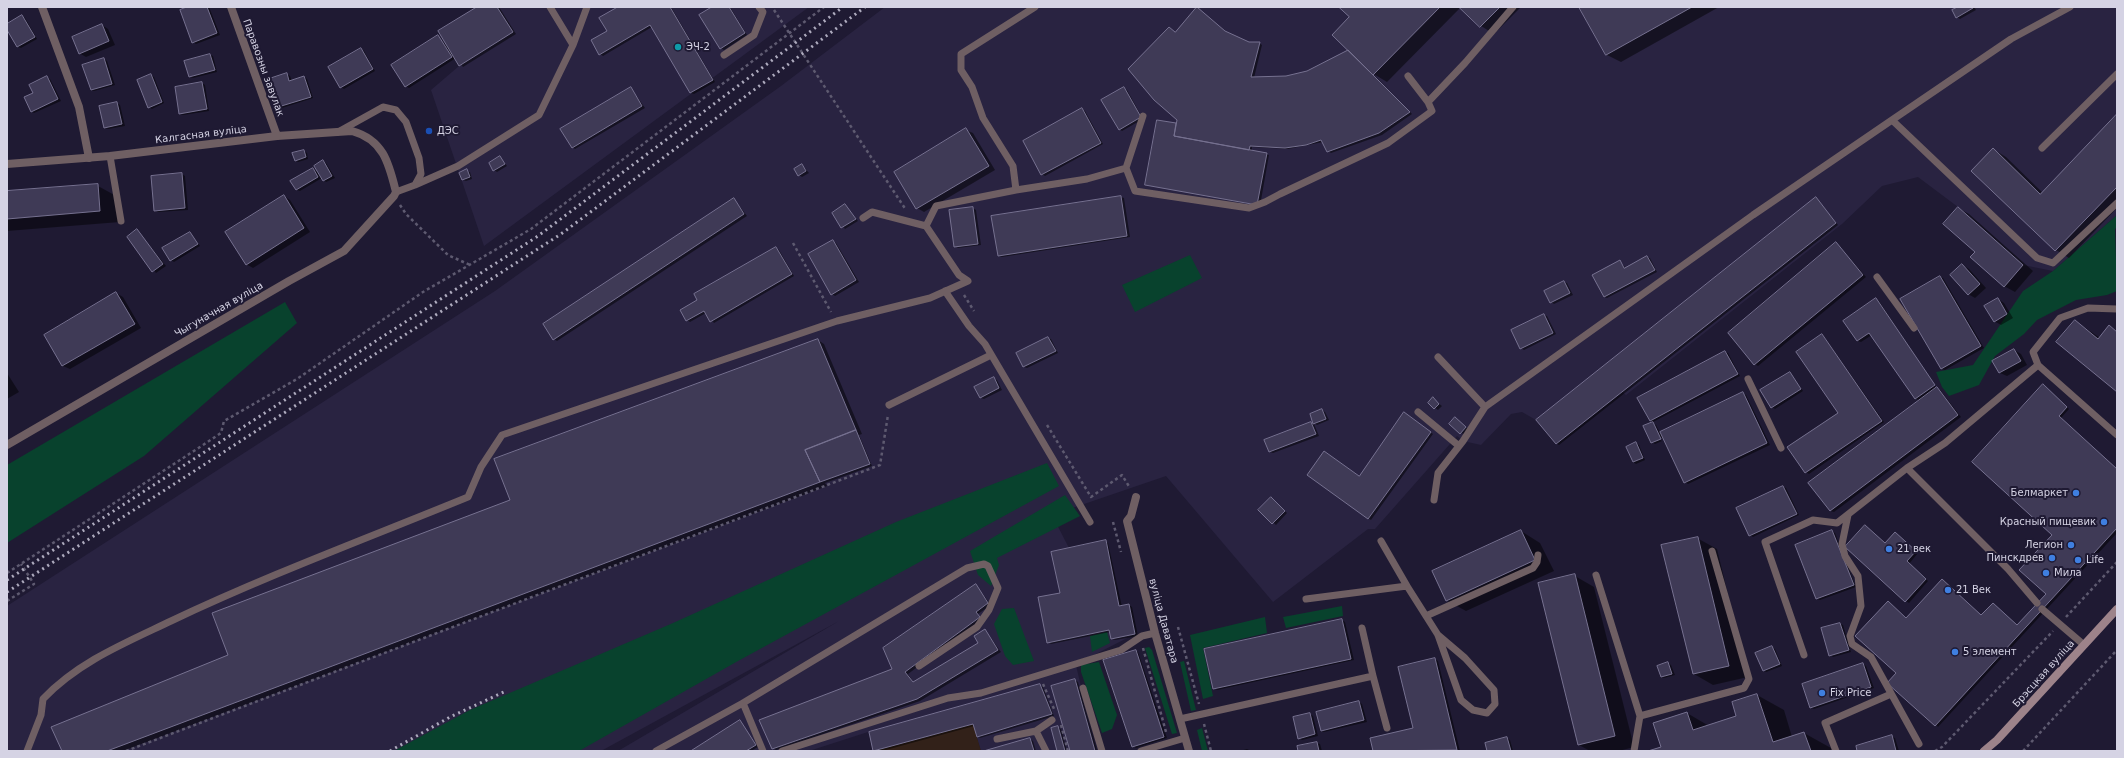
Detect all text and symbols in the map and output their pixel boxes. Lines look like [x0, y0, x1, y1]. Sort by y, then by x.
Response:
street label: Паравозны завулак [240, 18, 286, 118]
place label: ЭЧ-2 [686, 41, 710, 53]
marker: ЭЧ-2 [673, 42, 683, 52]
street label: Калгасная вуліца [154, 123, 248, 147]
place label: ДЭС [437, 125, 459, 137]
marker: ДЭС [424, 126, 434, 136]
street label: Чыгуначная вуліца [173, 280, 265, 340]
place label: Белмаркет [2011, 487, 2068, 499]
marker: Белмаркет [2071, 488, 2081, 498]
place label: Красный пищевик [2000, 516, 2096, 528]
marker: Красный пищевик [2099, 517, 2109, 527]
place label: Легион [2025, 539, 2063, 551]
marker: Легион [2066, 540, 2076, 550]
place label: 21 век [1897, 543, 1931, 555]
marker: 21 век [1884, 544, 1894, 554]
place label: Пинскдрев [1987, 552, 2044, 564]
marker: Пинскдрев [2047, 553, 2057, 563]
place label: Life [2086, 554, 2104, 566]
marker: Life [2073, 555, 2083, 565]
place label: Мила [2054, 567, 2082, 579]
marker: Мила [2041, 568, 2051, 578]
street label: вуліца Даватара [1146, 577, 1180, 665]
place label: 21 Век [1956, 584, 1991, 596]
marker: 21 Век [1943, 585, 1953, 595]
street label: Брэсцкая вуліца [2011, 638, 2077, 710]
place label: 5 элемент [1963, 646, 2017, 658]
marker: 5 элемент [1950, 647, 1960, 657]
place label: Fix Price [1830, 687, 1871, 699]
marker: Fix Price [1817, 688, 1827, 698]

